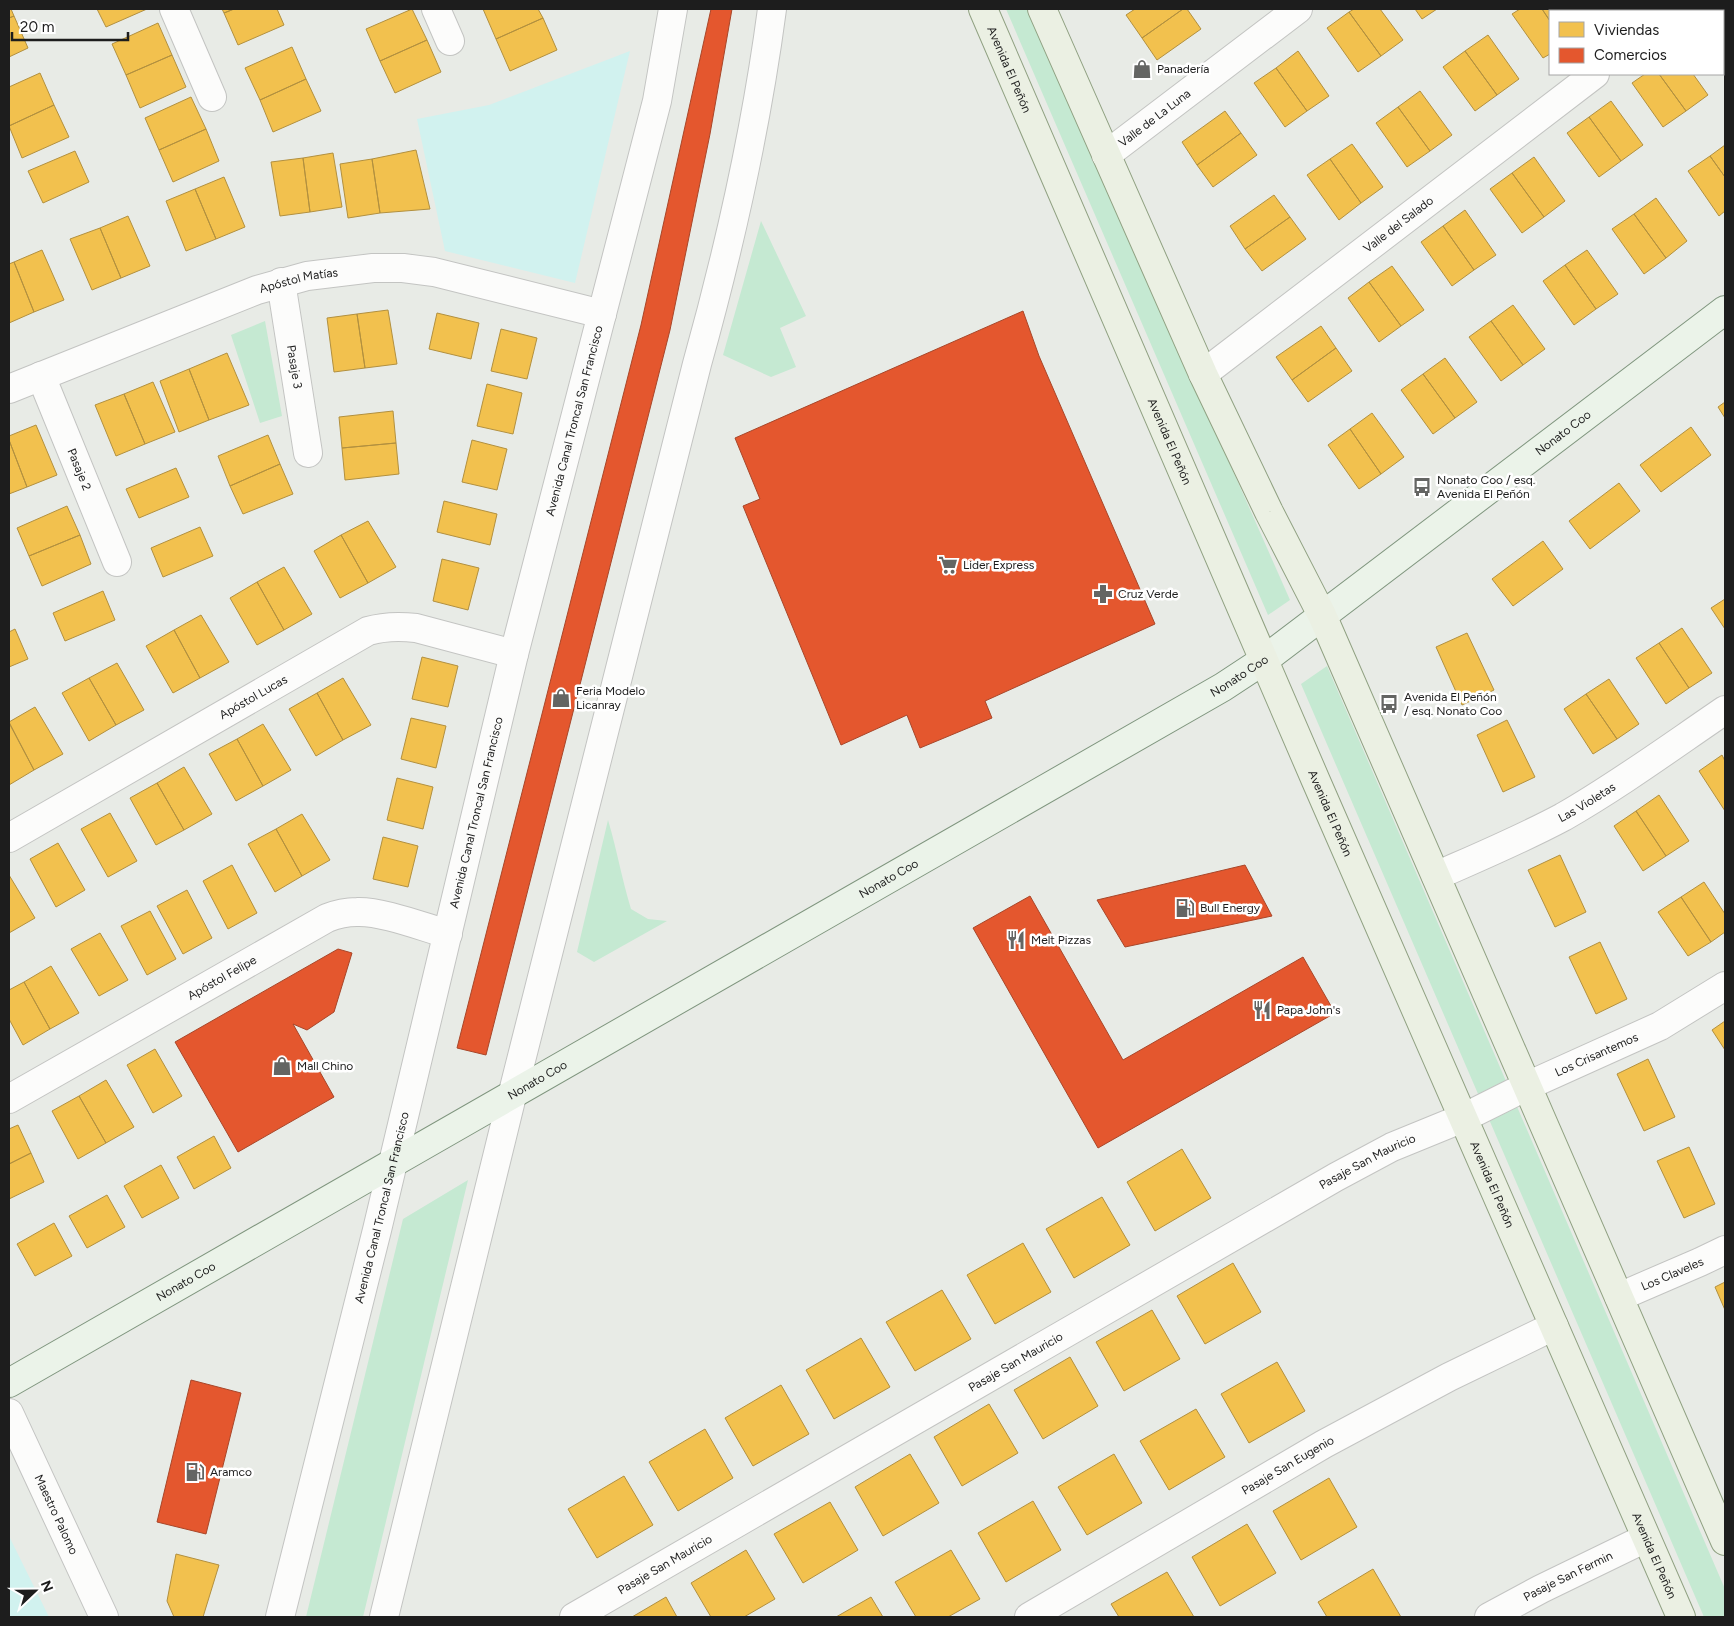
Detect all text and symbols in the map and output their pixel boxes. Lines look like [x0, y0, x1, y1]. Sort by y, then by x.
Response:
scale bar [12, 10, 129, 42]
legend [1549, 10, 1724, 75]
text: 20 m [20, 18, 54, 36]
text: Viviendas [1594, 21, 1659, 39]
street label: Avenida El Peñón [984, 24, 1034, 115]
text: Comercios [1594, 46, 1667, 64]
shop icon: Panadería [1131, 58, 1153, 80]
place label: Panadería [1157, 62, 1209, 76]
street label: Valle de La Luna [1116, 86, 1193, 150]
street label: Valle del Salado [1361, 193, 1436, 256]
street label: Apóstol Matías [258, 265, 339, 296]
street label: Avenida Canal Troncal San Francisco [543, 324, 606, 518]
street label: Pasaje 3 [284, 344, 305, 390]
street label: Avenida El Peñón [1145, 396, 1194, 487]
street label: Nonato Coo [1533, 407, 1594, 458]
street label: Pasaje 2 [64, 446, 94, 493]
place label: Nonato Coo / esq. Avenida El Peñón [1437, 473, 1535, 501]
bus stop icon: Nonato Coo / esq. Avenida El Peñón [1411, 476, 1433, 498]
supermarket icon: Lider Express [937, 554, 959, 576]
place label: Lider Express [963, 558, 1035, 572]
pharmacy icon: Cruz Verde [1092, 583, 1114, 605]
place label: Cruz Verde [1118, 587, 1179, 601]
street label: Nonato Coo [1208, 652, 1271, 700]
street label: Apóstol Lucas [217, 672, 290, 722]
place label: Feria Modelo Licanray [576, 684, 645, 712]
shop icon: Feria Modelo Licanray [550, 687, 572, 709]
place label: Avenida El Peñón / esq. Nonato Coo [1404, 690, 1502, 718]
bus stop icon: Avenida El Peñón / esq. Nonato Coo [1378, 693, 1400, 715]
street label: Avenida Canal Troncal San Francisco [447, 715, 506, 910]
street label: Avenida El Peñón [1305, 768, 1355, 859]
street label: Las Violetas [1556, 779, 1618, 825]
street label: Nonato Coo [857, 856, 921, 901]
fuel station icon: Bull Energy [1174, 897, 1196, 919]
place label: Bull Energy [1200, 901, 1261, 915]
restaurant icon: Melt Pizzas [1005, 929, 1027, 951]
place label: Melt Pizzas [1031, 933, 1091, 947]
street label: Apóstol Felipe [185, 952, 259, 1003]
restaurant icon: Papa John's [1251, 999, 1273, 1021]
place label: Papa John's [1277, 1003, 1341, 1017]
street label: Los Crisantemos [1553, 1030, 1641, 1079]
shop icon: Mall Chino [271, 1055, 293, 1077]
street label: Nonato Coo [505, 1058, 570, 1103]
place label: Mall Chino [297, 1059, 353, 1073]
street label: Avenida Canal Troncal San Francisco [352, 1110, 412, 1305]
street label: Pasaje San Mauricio [1317, 1131, 1418, 1192]
street label: Avenida El Peñón [1467, 1139, 1517, 1230]
street label: Los Claveles [1639, 1254, 1706, 1294]
street label: Nonato Coo [154, 1259, 218, 1304]
street label: Pasaje San Mauricio [966, 1329, 1065, 1395]
street label: Pasaje San Eugenio [1239, 1433, 1336, 1498]
fuel station icon: Aramco [184, 1461, 206, 1483]
place label: Aramco [210, 1465, 252, 1479]
street label: Maestro Palomo [32, 1472, 81, 1557]
street label: Avenida El Peñón [1629, 1510, 1679, 1601]
street label: Pasaje San Mauricio [615, 1532, 715, 1597]
street label: Pasaje San Fermin [1521, 1548, 1615, 1604]
north arrow [10, 1566, 60, 1616]
text: N [37, 1578, 56, 1595]

